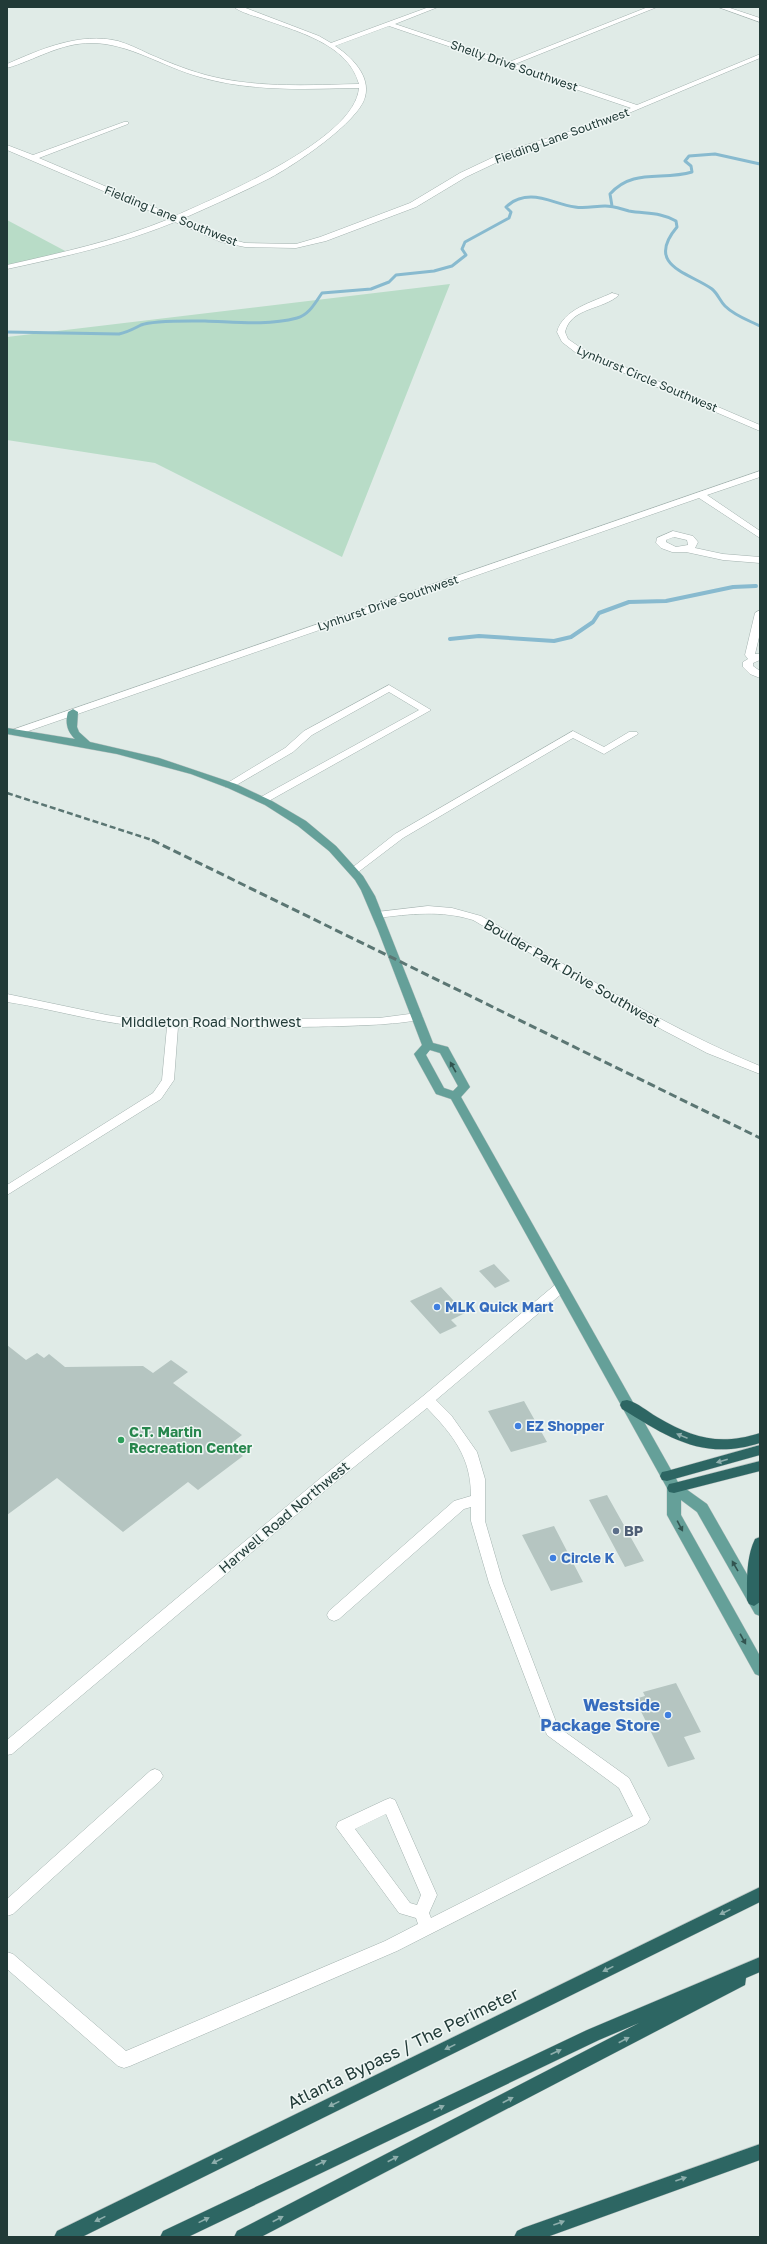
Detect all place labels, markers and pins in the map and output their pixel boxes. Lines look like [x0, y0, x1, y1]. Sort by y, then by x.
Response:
place label: MLK Quick Mart [445, 1298, 554, 1315]
marker: MLK Quick Mart [432, 1302, 442, 1312]
place label: EZ Shopper [526, 1417, 605, 1434]
marker: EZ Shopper [513, 1421, 523, 1431]
place label: C.T. Martin Recreation Center [129, 1423, 253, 1456]
marker: C.T. Martin Recreation Center [116, 1435, 126, 1445]
place label: BP [624, 1522, 643, 1539]
marker: BP [611, 1526, 621, 1536]
place label: Circle K [561, 1549, 615, 1566]
marker: Circle K [548, 1553, 558, 1563]
place label: Westside Package Store [540, 1694, 660, 1735]
marker: Westside Package Store [663, 1710, 673, 1720]

